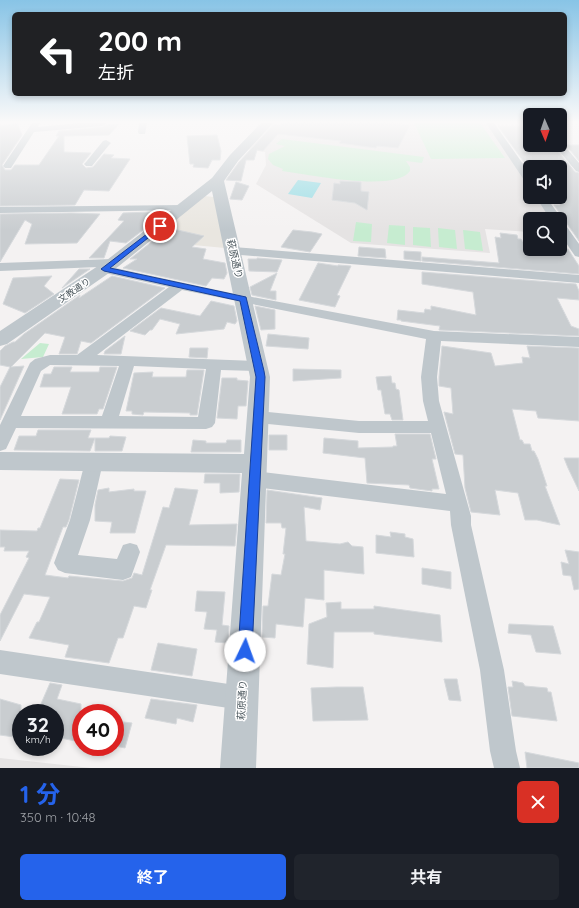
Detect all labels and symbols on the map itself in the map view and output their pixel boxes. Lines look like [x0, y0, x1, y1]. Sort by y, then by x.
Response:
north arrow [523, 108, 567, 152]
pin [143, 209, 177, 243]
street label: 萩原通り [224, 238, 246, 280]
street label: 文教通り [56, 275, 92, 305]
position arrow [224, 630, 266, 672]
street label: 萩原通り [234, 680, 250, 720]
speed limit sign: 40 [72, 704, 124, 756]

